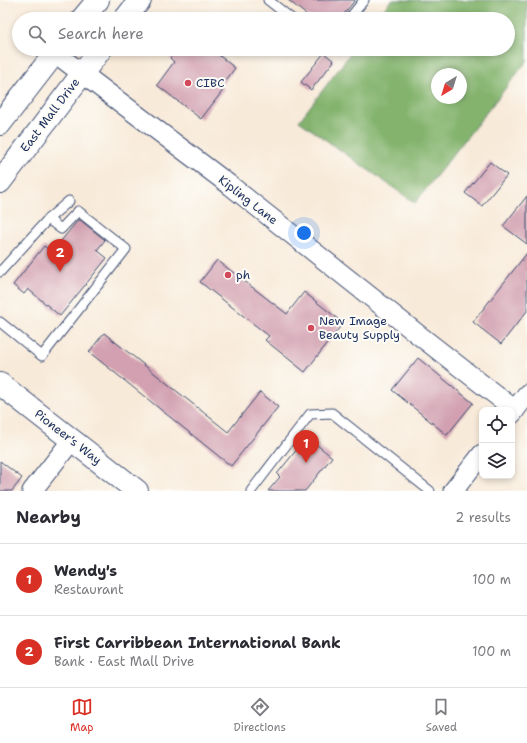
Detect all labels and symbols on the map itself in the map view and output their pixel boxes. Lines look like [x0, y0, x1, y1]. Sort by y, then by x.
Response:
north arrow [431, 68, 467, 104]
street label: East Mall Drive [17, 74, 83, 156]
place label: CIBC [196, 75, 225, 91]
marker: CIBC [183, 78, 193, 88]
street label: Kipling Lane [215, 172, 281, 228]
your location [294, 223, 314, 243]
pin: 2 [47, 239, 73, 272]
place label: ph [236, 267, 250, 283]
marker: ph [223, 270, 233, 280]
place label: New Image Beauty Supply [319, 313, 400, 343]
marker: New Image Beauty Supply [306, 323, 316, 333]
street label: Pioneer's Way [31, 406, 105, 468]
pin: 1 [293, 430, 319, 463]

